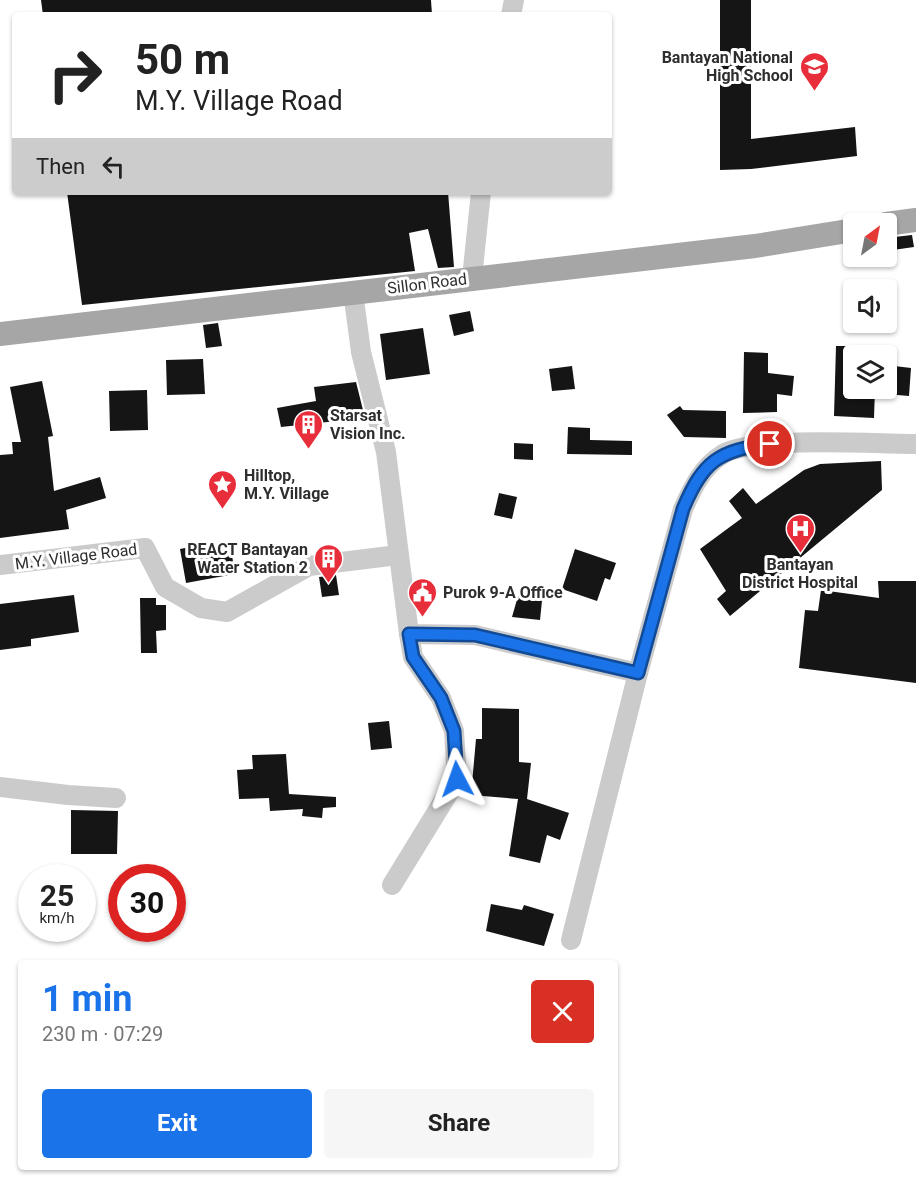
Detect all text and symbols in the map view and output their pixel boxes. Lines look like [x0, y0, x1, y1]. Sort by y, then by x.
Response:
text: 50 m [135, 35, 230, 84]
icon: right [36, 36, 114, 114]
place label: Bantayan National High School [662, 48, 793, 85]
school or university icon: Bantayan National High School [798, 50, 830, 92]
text: M.Y. Village Road [135, 85, 343, 117]
icon: left [97, 150, 130, 183]
text: Then [36, 154, 85, 179]
north arrow [843, 213, 897, 267]
map controls [843, 213, 897, 399]
street label: Sillon Road [386, 269, 468, 298]
button: sound [843, 279, 897, 333]
button: layers [843, 345, 897, 399]
place label: Starsat Vision Inc. [330, 406, 406, 443]
building icon: Starsat Vision Inc. [293, 408, 325, 450]
pin [744, 418, 795, 469]
icon: arrive [753, 427, 786, 460]
place label: Hilltop, M.Y. Village [244, 466, 329, 503]
place icon: Hilltop, M.Y. Village [207, 468, 239, 510]
hospital icon: Bantayan District Hospital [784, 512, 816, 554]
street label: M.Y. Village Road [14, 540, 138, 573]
place label: REACT Bantayan Water Station 2 [187, 540, 308, 577]
building icon: REACT Bantayan Water Station 2 [313, 542, 345, 584]
place label: Bantayan District Hospital [742, 555, 858, 592]
public building icon: Purok 9-A Office [406, 576, 438, 618]
place label: Purok 9-A Office [443, 583, 563, 602]
position arrow [425, 747, 489, 811]
speed limit sign: 30 [108, 864, 186, 942]
text: 25 [40, 878, 74, 913]
text: km/h [39, 909, 75, 927]
text: 1 min [42, 978, 133, 1020]
button: close [531, 980, 594, 1043]
text: 230 m · 07:29 [42, 1022, 163, 1046]
button: Exit [42, 1089, 312, 1158]
button: Share [324, 1089, 594, 1158]

